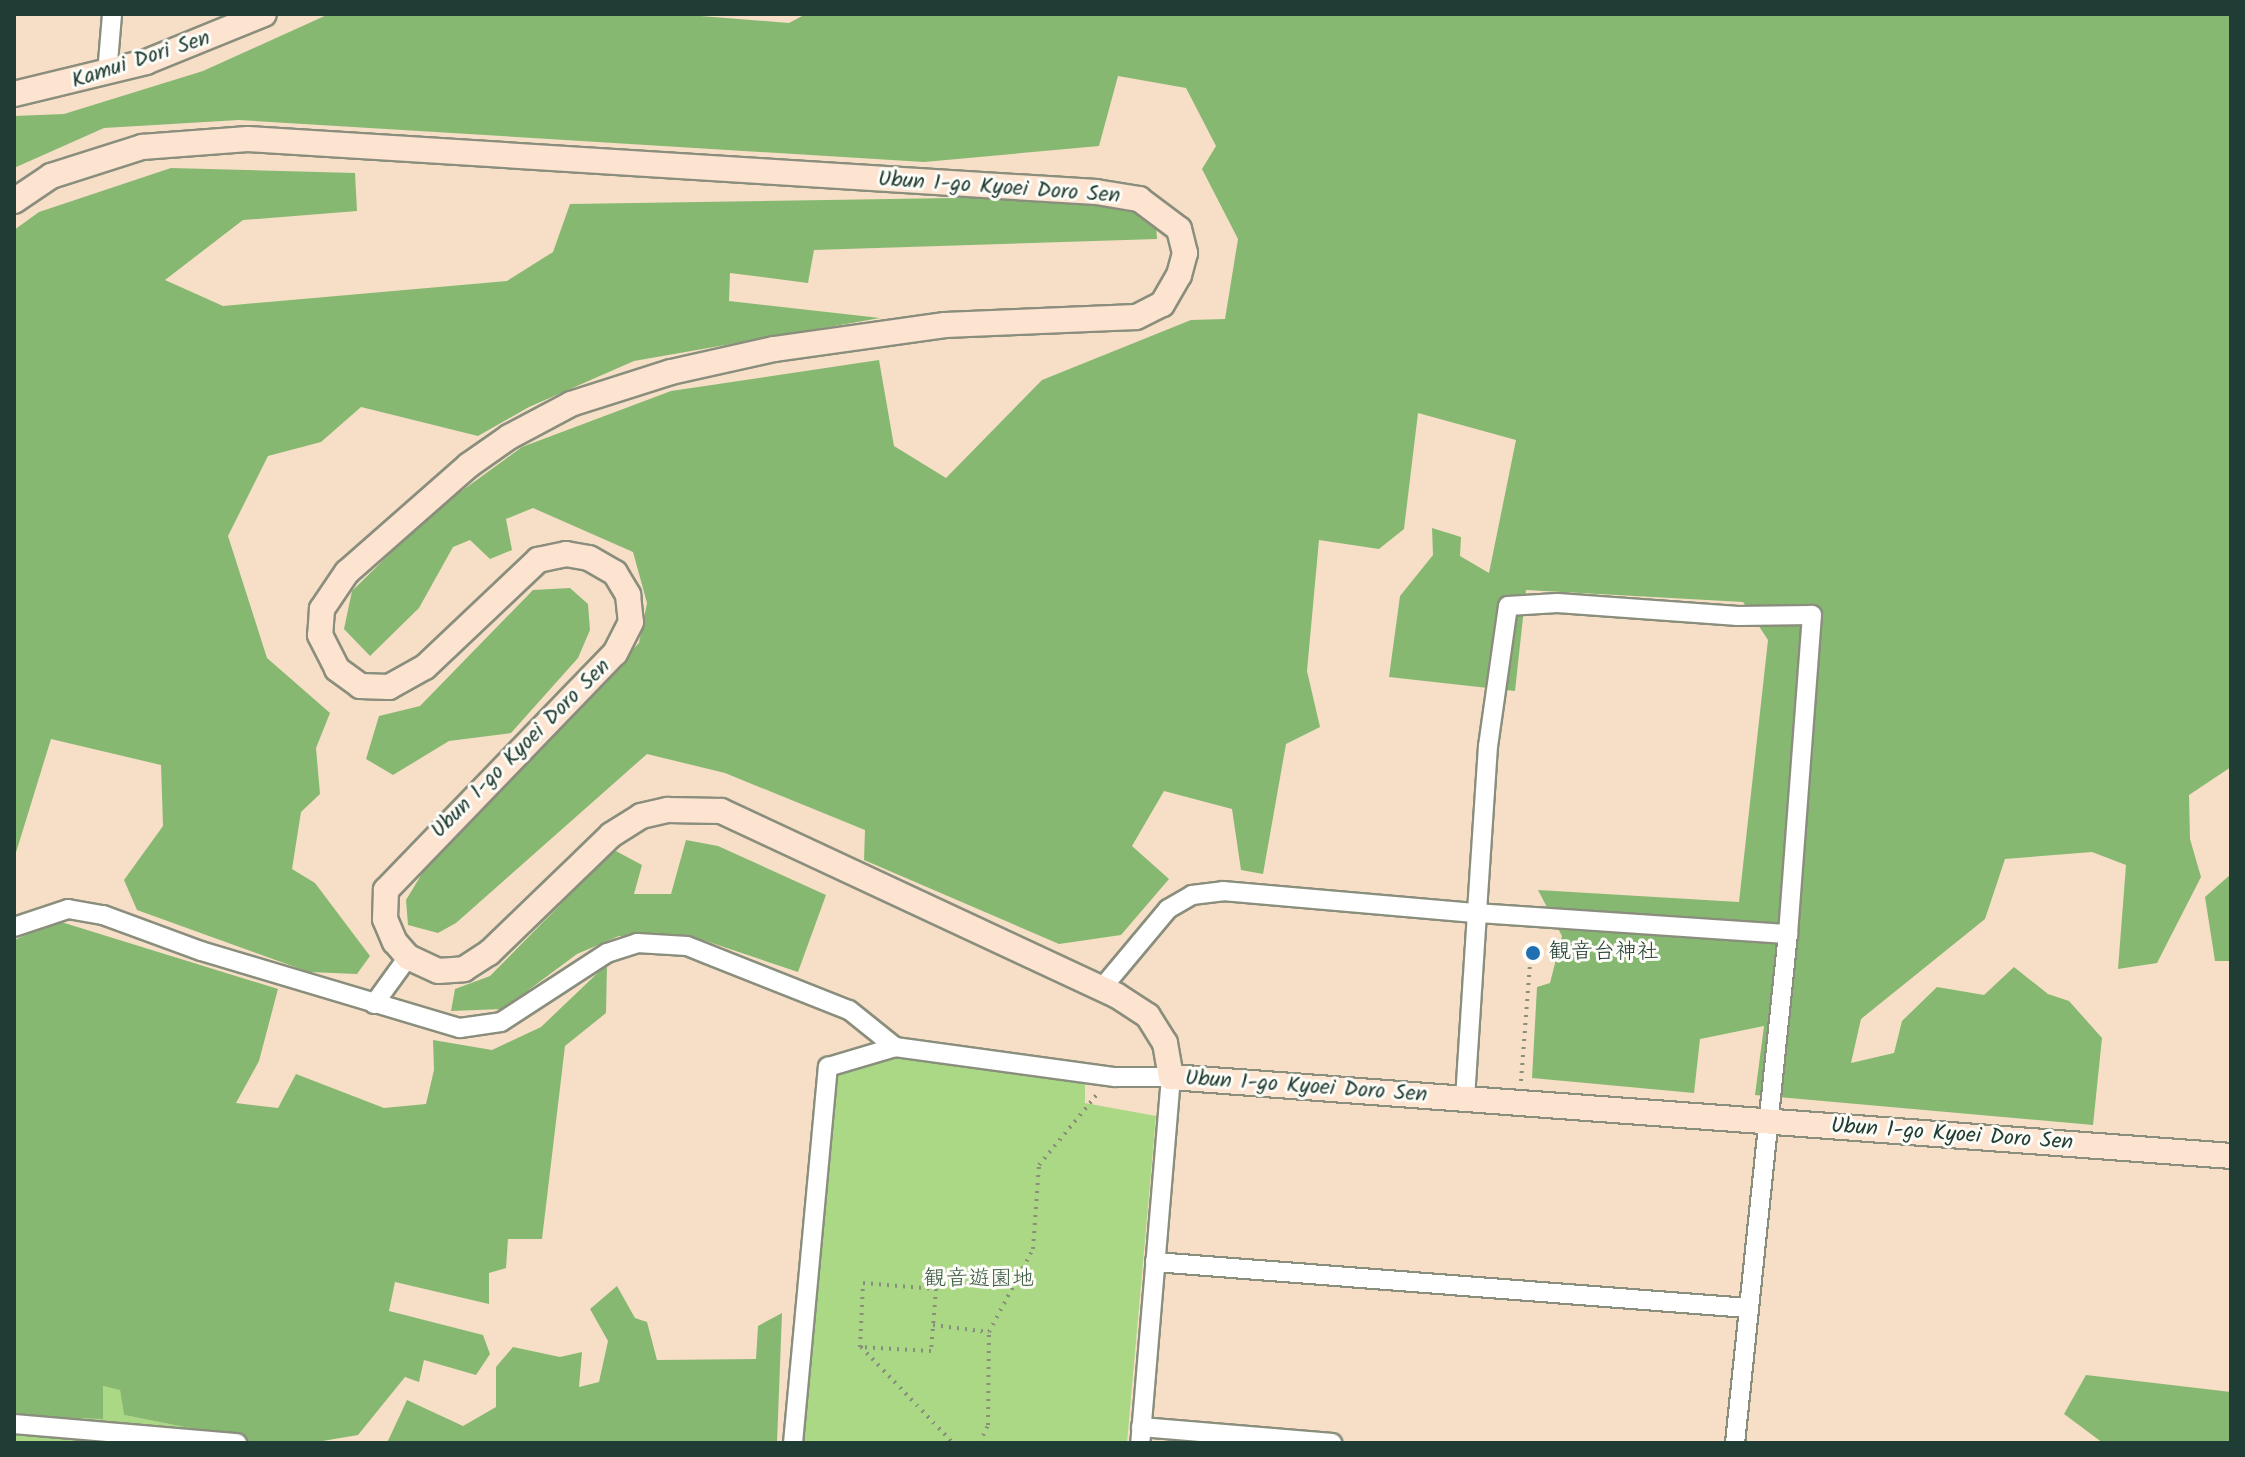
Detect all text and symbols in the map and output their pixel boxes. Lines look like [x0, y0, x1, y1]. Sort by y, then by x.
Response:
street label: Kamui Dori Sen [68, 25, 214, 95]
street label: Ubun 1-go Kyoei Doro Sen [877, 166, 1121, 210]
street label: Ubun 1-go Kyoei Doro Sen [426, 654, 616, 844]
place label: 観音台神社 [1549, 940, 1659, 966]
marker: 観音台神社 [1524, 944, 1542, 962]
street label: Ubun 1-go Kyoei Doro Sen [1184, 1065, 1428, 1109]
street label: Ubun 1-go Kyoei Doro Sen [1830, 1113, 2074, 1157]
park label: 観音遊園地 [924, 1267, 1034, 1293]

